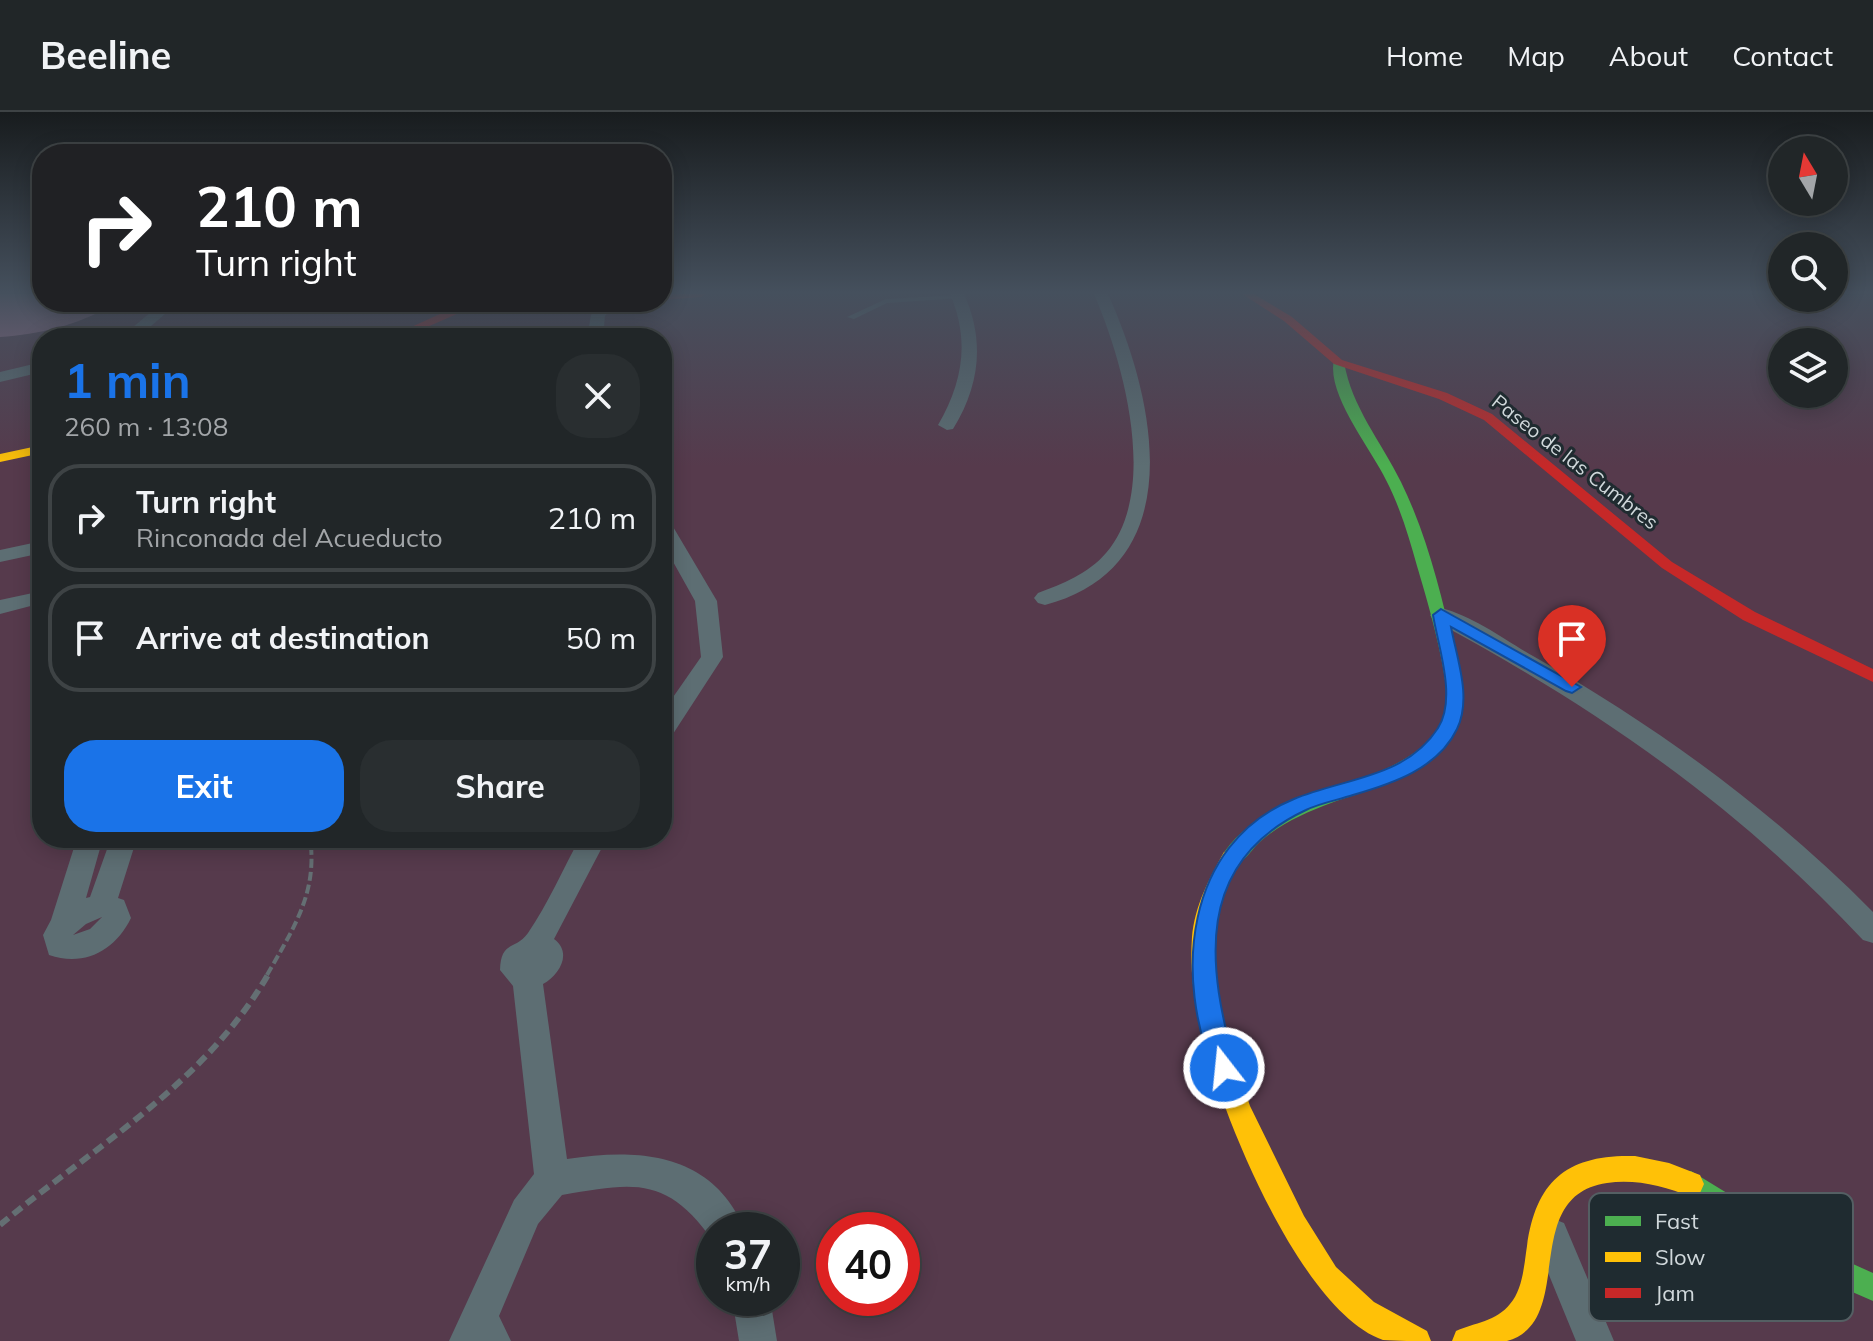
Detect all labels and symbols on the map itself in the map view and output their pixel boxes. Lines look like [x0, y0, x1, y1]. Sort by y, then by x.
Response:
north arrow [1768, 136, 1848, 216]
street label: Paseo de las Cumbres [1487, 389, 1664, 534]
pin [1538, 605, 1606, 687]
position arrow [1182, 1026, 1266, 1110]
legend [1589, 1193, 1853, 1321]
text: Fast [1655, 1207, 1699, 1235]
speed limit sign: 40 [816, 1212, 920, 1316]
text: Slow [1655, 1243, 1705, 1271]
text: Jam [1655, 1279, 1695, 1307]

